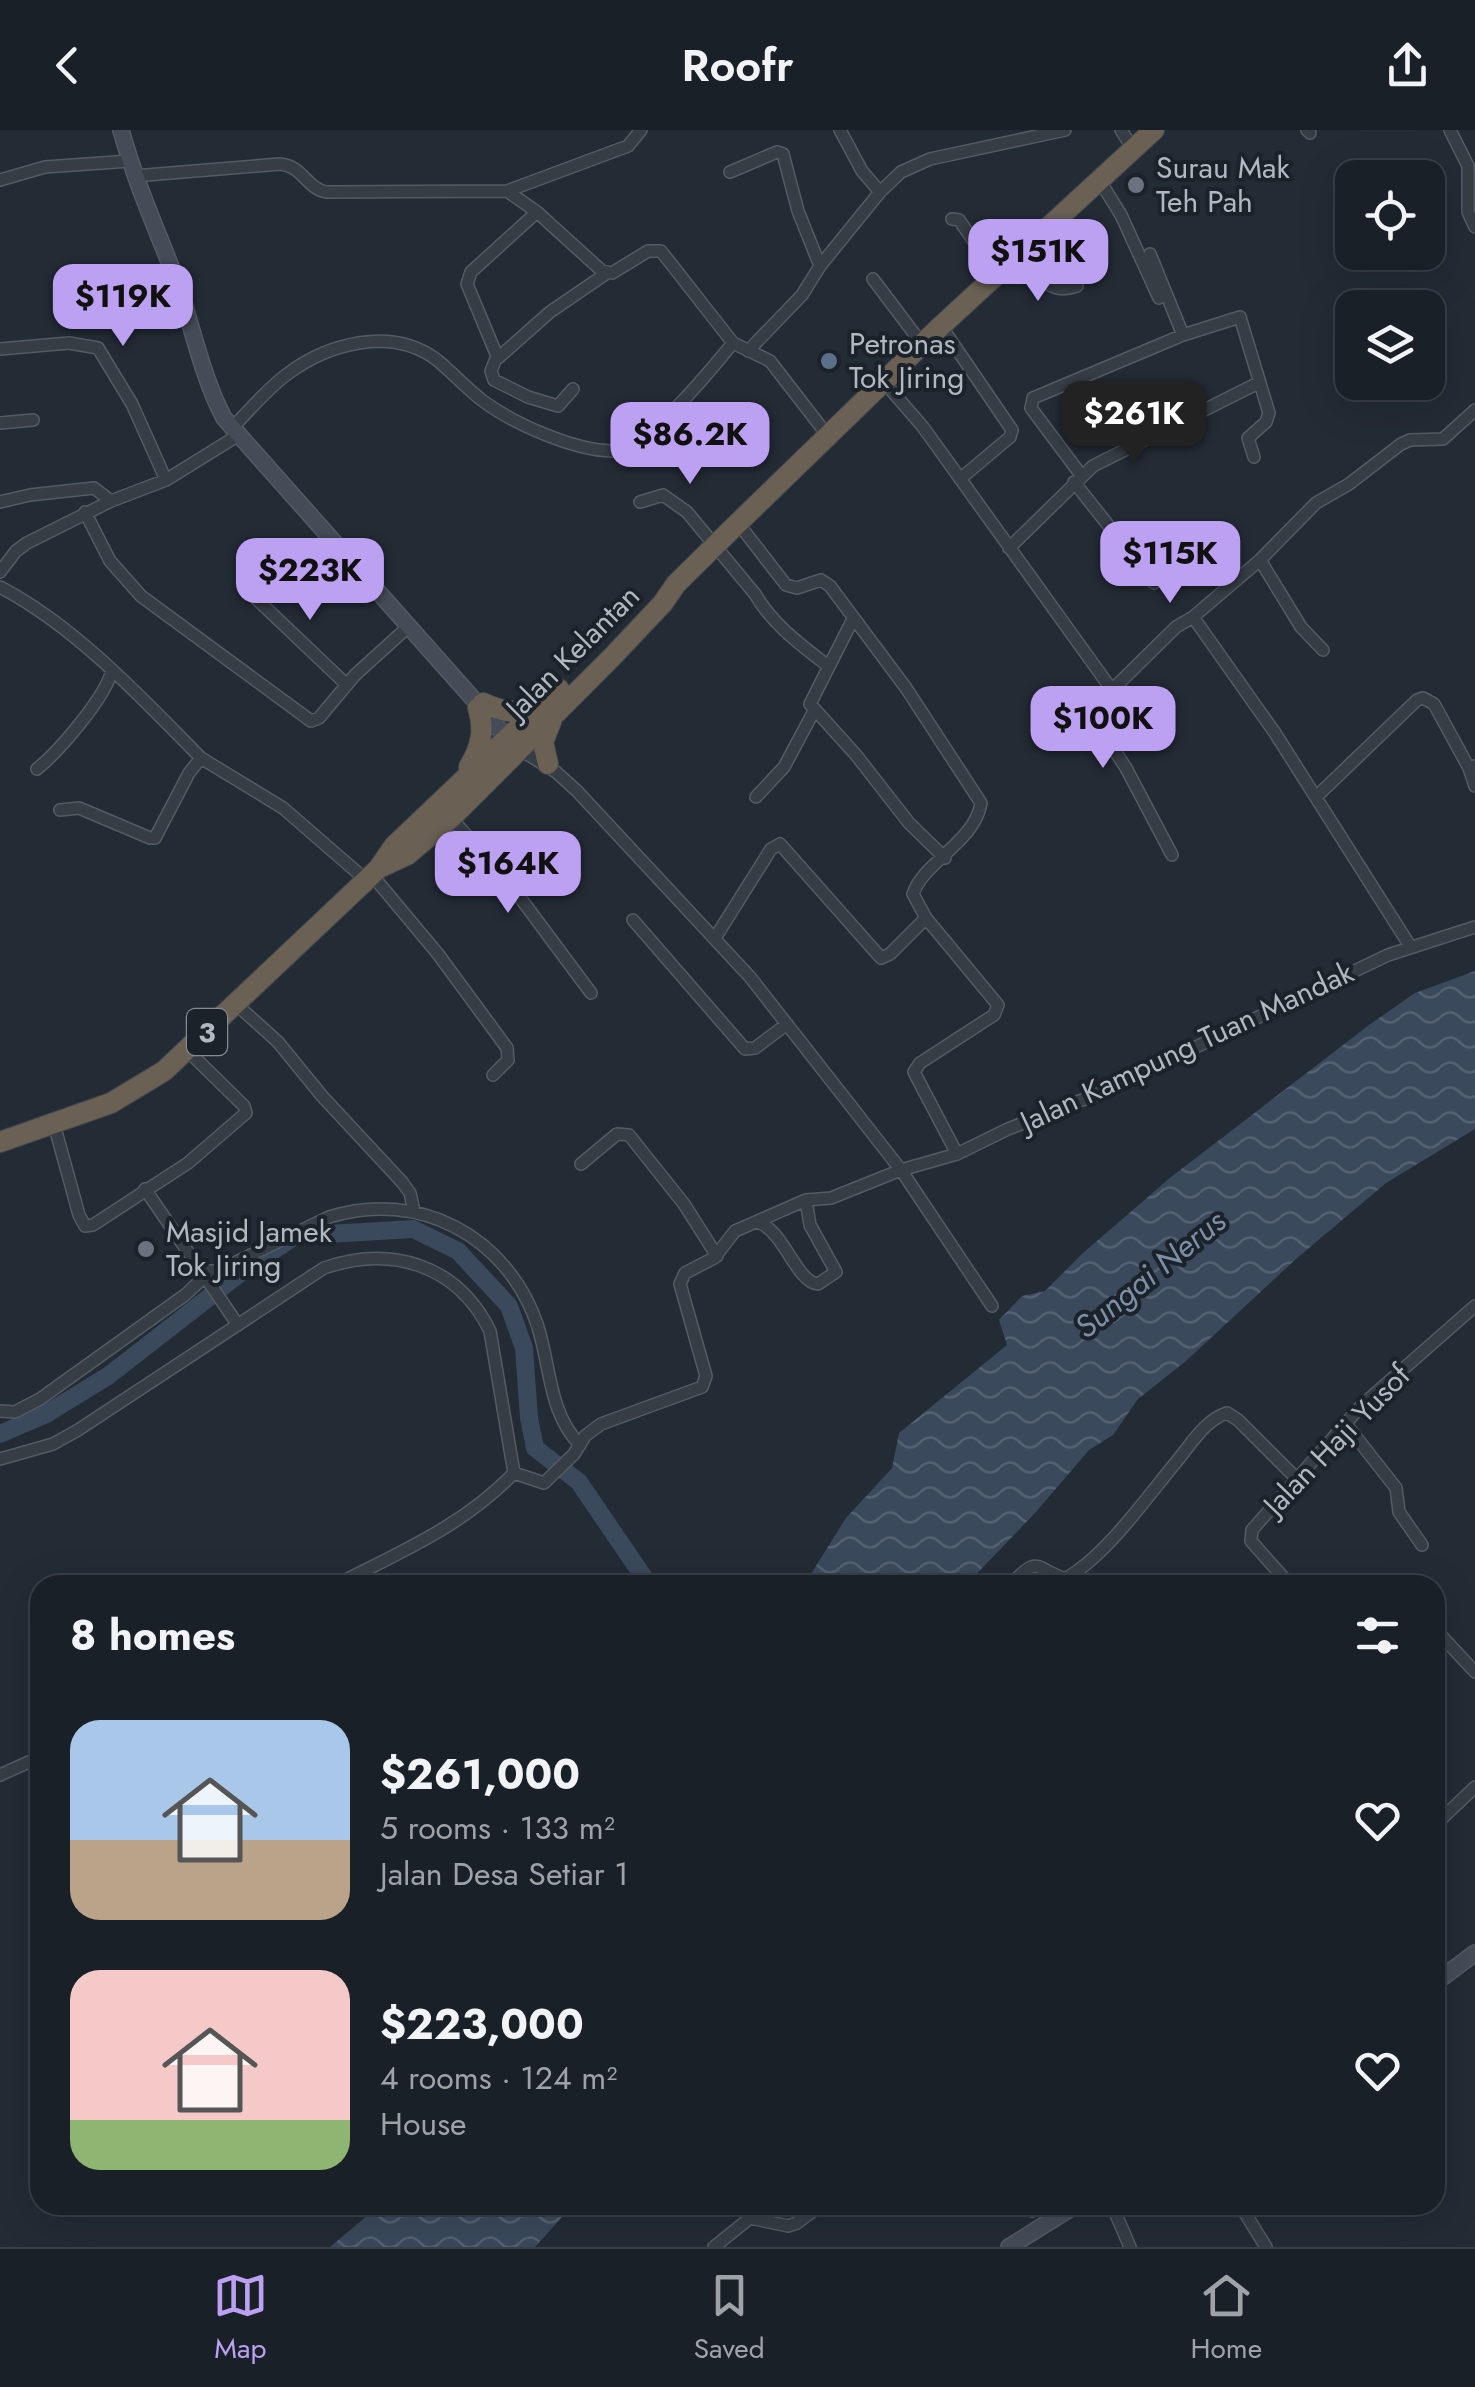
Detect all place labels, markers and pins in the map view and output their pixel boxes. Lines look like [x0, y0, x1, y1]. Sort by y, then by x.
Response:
place label: Surau Mak Teh Pah [1156, 146, 1290, 223]
marker: Surau Mak Teh Pah [1125, 174, 1147, 196]
pin: $151K [968, 219, 1108, 304]
pin: $119K [53, 264, 193, 349]
place label: Petronas Tok Jiring [849, 322, 964, 399]
marker: Petronas Tok Jiring [818, 350, 840, 372]
pin: $261K [1064, 381, 1204, 466]
pin: $86.2K [609, 402, 771, 487]
pin: $115K [1100, 521, 1240, 606]
pin: $223K [240, 538, 380, 623]
pin: $100K [1033, 686, 1173, 771]
pin: $164K [438, 831, 578, 916]
place label: Masjid Jamek Tok Jiring [166, 1210, 333, 1287]
marker: Masjid Jamek Tok Jiring [135, 1238, 157, 1260]

